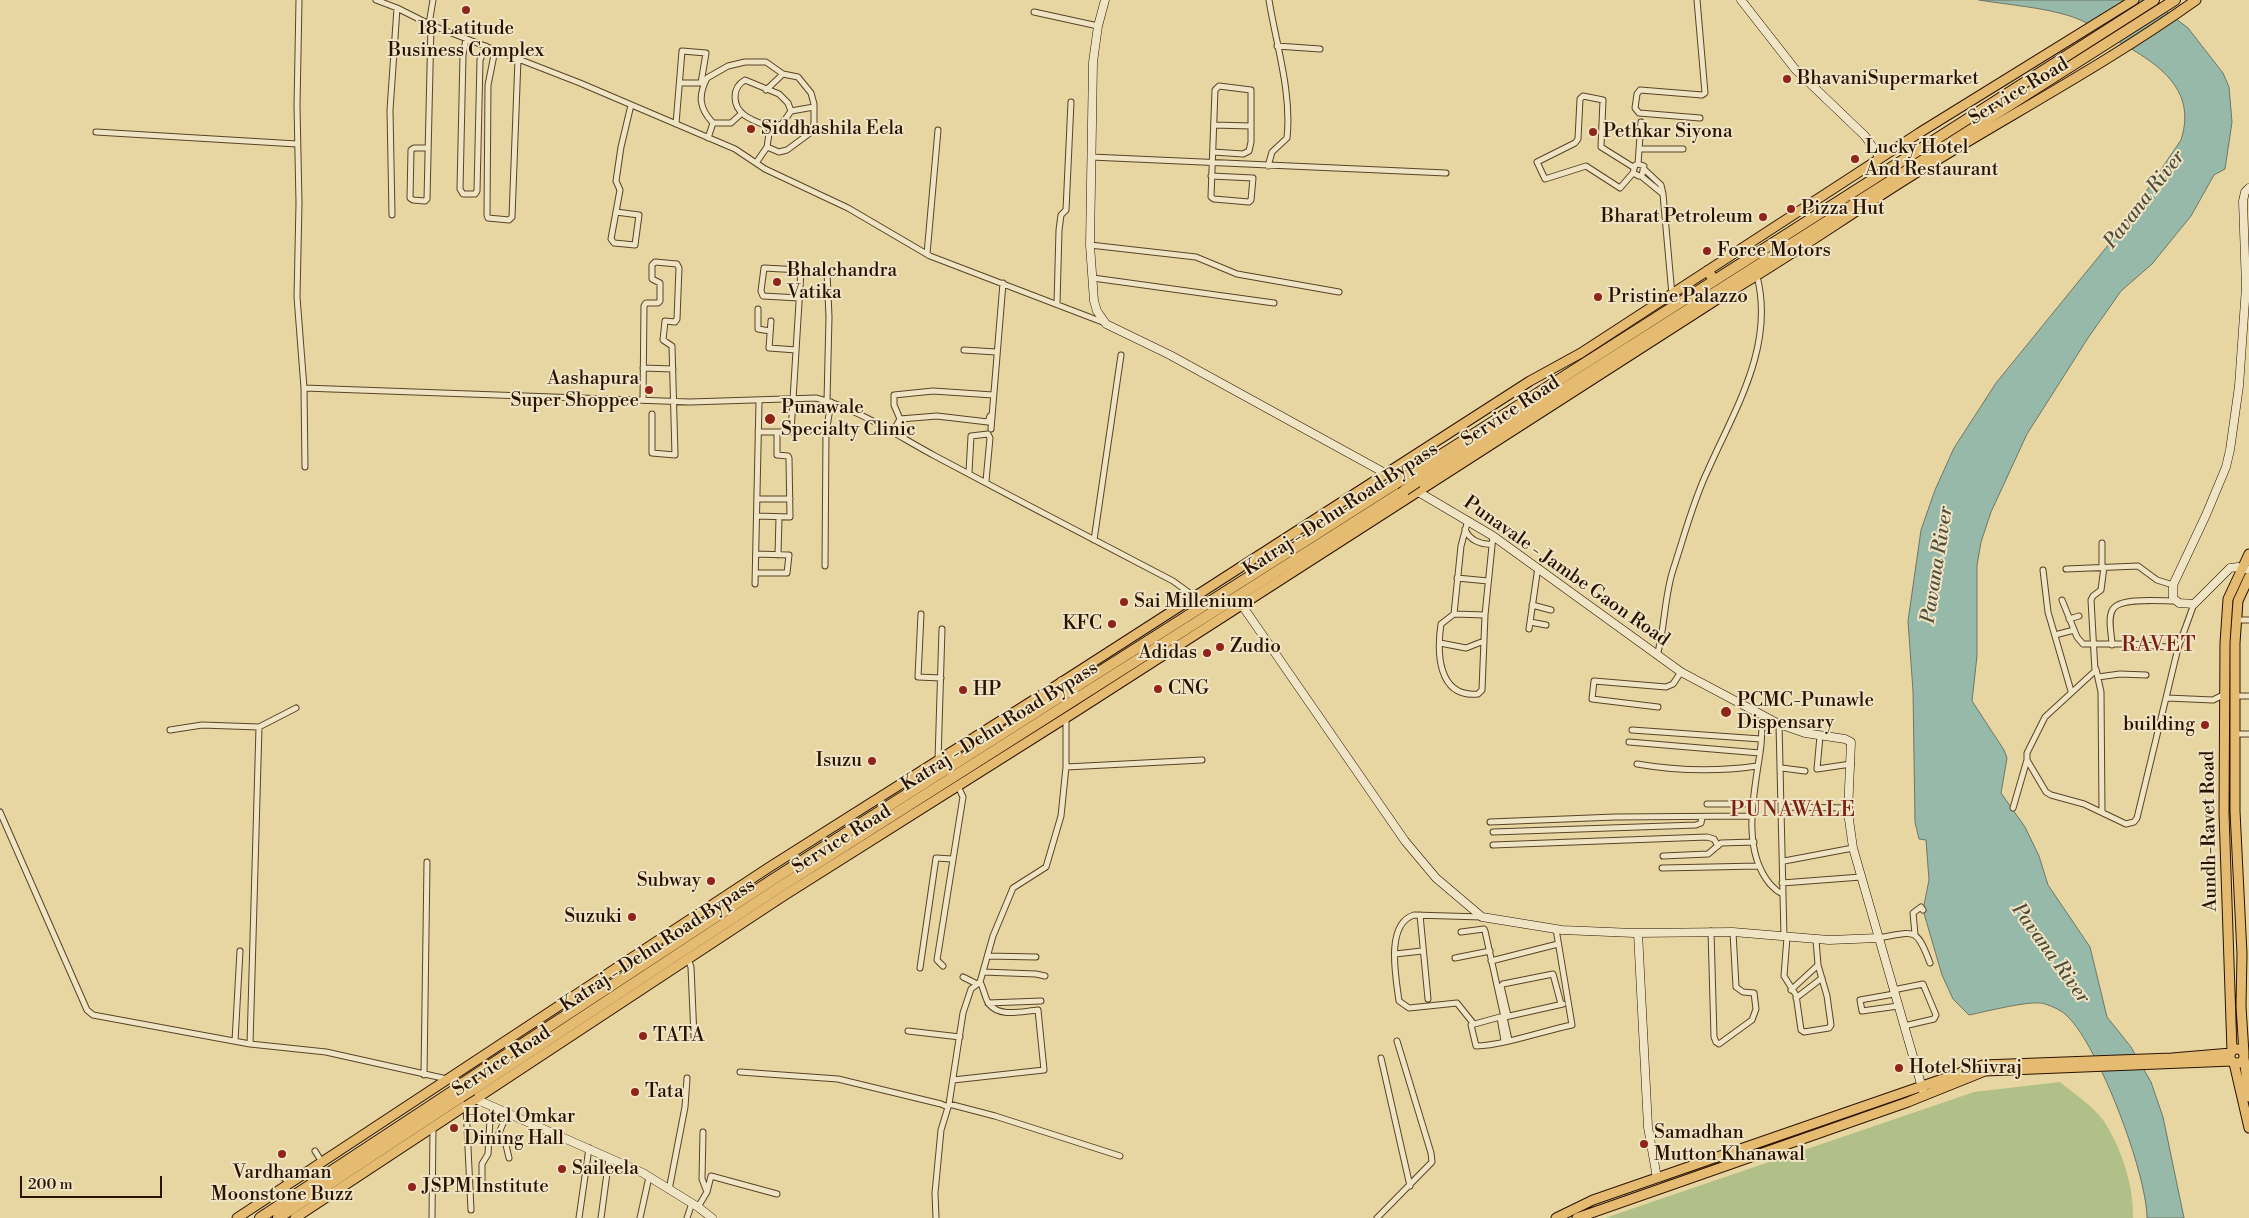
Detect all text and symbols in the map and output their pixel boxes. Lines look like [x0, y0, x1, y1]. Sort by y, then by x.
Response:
marker: 18 Latitude Business Complex [460, 4, 472, 16]
place label: 18 Latitude Business Complex [388, 18, 544, 62]
street label: Service Road [1965, 53, 2073, 131]
place label: BhavaniSupermarket [1797, 68, 1979, 90]
marker: BhavaniSupermarket [1781, 73, 1793, 85]
place label: Siddhashila Eela [761, 118, 904, 140]
place label: Pethkar Siyona [1603, 121, 1733, 143]
marker: Siddhashila Eela [745, 123, 757, 135]
marker: Pethkar Siyona [1587, 126, 1599, 138]
place label: Lucky Hotel And Restaurant [1865, 137, 1998, 181]
water label: Pavana River [2099, 146, 2191, 254]
marker: Lucky Hotel And Restaurant [1849, 153, 1861, 165]
place label: Pizza Hut [1801, 198, 1885, 220]
marker: Pizza Hut [1785, 203, 1797, 215]
place label: Bharat Petroleum [1601, 206, 1753, 228]
marker: Bharat Petroleum [1757, 211, 1769, 223]
place label: Force Motors [1717, 240, 1831, 262]
marker: Force Motors [1701, 245, 1713, 257]
place label: Bhalchandra Vatika [787, 260, 897, 304]
marker: Bhalchandra Vatika [771, 276, 783, 288]
place label: Pristine Palazzo [1608, 286, 1748, 308]
marker: Pristine Palazzo [1592, 291, 1604, 303]
place label: Aashapura Super Shoppee [511, 368, 639, 412]
street label: Service Road [1458, 372, 1564, 452]
marker: Aashapura Super Shoppee [643, 384, 655, 396]
place label: Punawale Specialty Clinic [781, 397, 916, 441]
marker: Punawale Specialty Clinic [763, 412, 777, 426]
street label: Katraj - Dehu Road Bypass [1239, 438, 1443, 582]
street label: Punavale - Jambe Gaon Road [1458, 492, 1674, 652]
water label: Pavana River [1917, 505, 1959, 625]
place label: Sai Millenium [1134, 591, 1254, 613]
marker: Sai Millenium [1118, 596, 1130, 608]
place label: KFC [1063, 613, 1102, 635]
marker: KFC [1106, 618, 1118, 630]
district label: RAVET [2121, 633, 2197, 659]
place label: Zudio [1230, 636, 1281, 658]
marker: Zudio [1214, 641, 1226, 653]
place label: Adidas [1138, 642, 1197, 664]
marker: Adidas [1201, 647, 1213, 659]
street label: Katraj - Dehu Road Bypass [897, 657, 1103, 797]
place label: CNG [1168, 678, 1209, 700]
place label: HP [973, 679, 1001, 701]
marker: CNG [1152, 683, 1164, 695]
marker: HP [957, 684, 969, 696]
place label: PCMC-Punawle Dispensary [1737, 690, 1874, 734]
marker: PCMC-Punawle Dispensary [1719, 705, 1733, 719]
place label: building [2123, 714, 2195, 736]
marker: building [2199, 719, 2211, 731]
place label: Isuzu [816, 750, 862, 772]
street label: Aundh-Ravet Road [2197, 750, 2223, 912]
marker: Isuzu [866, 755, 878, 767]
district label: PUNAWALE [1729, 798, 1857, 824]
street label: Service Road [788, 801, 896, 879]
place label: Subway [637, 870, 701, 892]
street label: Katraj - Dehu Road Bypass [556, 874, 760, 1018]
marker: Subway [705, 875, 717, 887]
water label: Pavana River [2006, 899, 2094, 1009]
place label: Suzuki [564, 906, 622, 928]
marker: Suzuki [626, 911, 638, 923]
street label: Service Road [449, 1022, 555, 1102]
place label: TATA [653, 1025, 704, 1047]
marker: TATA [637, 1030, 649, 1042]
place label: Hotel Shivraj [1909, 1057, 2022, 1079]
marker: Hotel Shivraj [1893, 1062, 1905, 1074]
place label: Tata [645, 1081, 684, 1103]
marker: Tata [629, 1086, 641, 1098]
place label: Hotel Omkar Dining Hall [464, 1106, 575, 1150]
marker: Hotel Omkar Dining Hall [448, 1122, 460, 1134]
place label: Samadhan Mutton Khanawal [1654, 1122, 1805, 1166]
marker: Samadhan Mutton Khanawal [1638, 1138, 1650, 1150]
marker: Vardhaman Moonstone Buzz [276, 1148, 288, 1160]
place label: Saileela [572, 1158, 639, 1180]
place label: Vardhaman Moonstone Buzz [211, 1162, 353, 1206]
marker: Saileela [556, 1163, 568, 1175]
scale bar [22, 1166, 165, 1198]
text: 200 m [28, 1175, 73, 1194]
place label: JSPM Institute [422, 1176, 549, 1198]
marker: JSPM Institute [406, 1181, 418, 1193]

